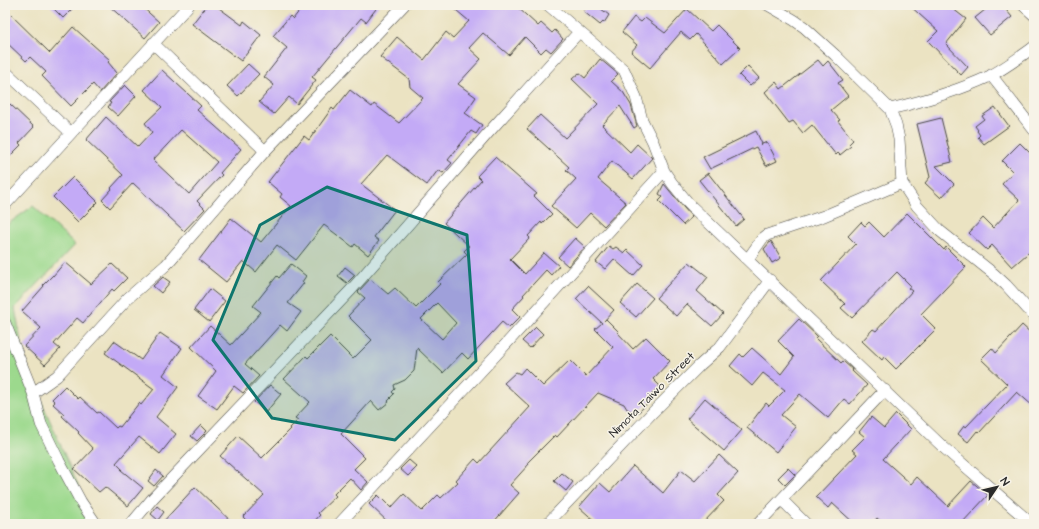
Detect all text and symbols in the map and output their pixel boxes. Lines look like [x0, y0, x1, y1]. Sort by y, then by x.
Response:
street label: Nimota Taiwo Street [605, 348, 699, 442]
north arrow [977, 467, 1017, 507]
text: N [997, 474, 1013, 489]

